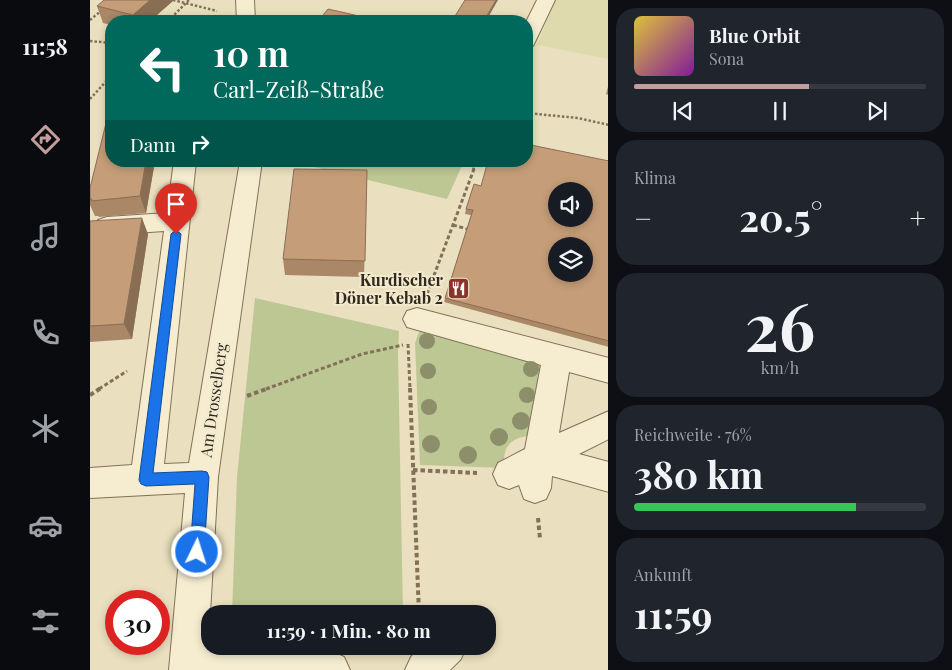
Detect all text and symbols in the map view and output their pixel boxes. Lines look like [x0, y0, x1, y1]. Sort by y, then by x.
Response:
text: Blue Orbit [709, 22, 800, 48]
text: 10 m [213, 29, 289, 76]
text: 11:58 [22, 31, 68, 61]
icon: left [130, 35, 195, 100]
text: Sona [709, 48, 744, 69]
text: Carl-Zeiß-Straße [213, 74, 384, 104]
icon: previous [669, 97, 697, 125]
icon: pause [766, 97, 794, 125]
icon: next [863, 97, 891, 125]
icon: directions [28, 122, 63, 157]
icon: right [186, 130, 214, 158]
text: Dann [130, 131, 176, 157]
text: Klima [634, 167, 676, 188]
map controls [548, 182, 593, 282]
button: sound [548, 182, 593, 227]
pin [155, 183, 197, 234]
icon: arrive [162, 190, 190, 218]
text: 20.5° [739, 191, 822, 242]
text: − [634, 199, 652, 236]
text: + [910, 199, 926, 236]
icon: music [28, 219, 63, 254]
button: layers [548, 237, 593, 282]
place label: Kurdischer Döner Kebab 2 [335, 269, 444, 308]
restaurant icon: Kurdischer Döner Kebab 2 [447, 276, 471, 300]
text: 26 [745, 281, 815, 367]
icon: phone [28, 315, 63, 350]
street label: Am Drosselberg [194, 341, 231, 459]
text: km/h [761, 357, 799, 378]
icon: climate [28, 411, 63, 446]
text: Reichweite · 76% [634, 424, 752, 445]
text: 380 km [634, 448, 763, 499]
icon: car [28, 508, 63, 543]
position arrow [170, 525, 222, 577]
text: Ankunft [634, 564, 692, 585]
text: 11:59 [634, 588, 713, 639]
speed limit sign: 30 [105, 590, 170, 655]
icon: filters [28, 604, 63, 639]
text: 11:59 · 1 Min. · 80 m [266, 617, 431, 643]

